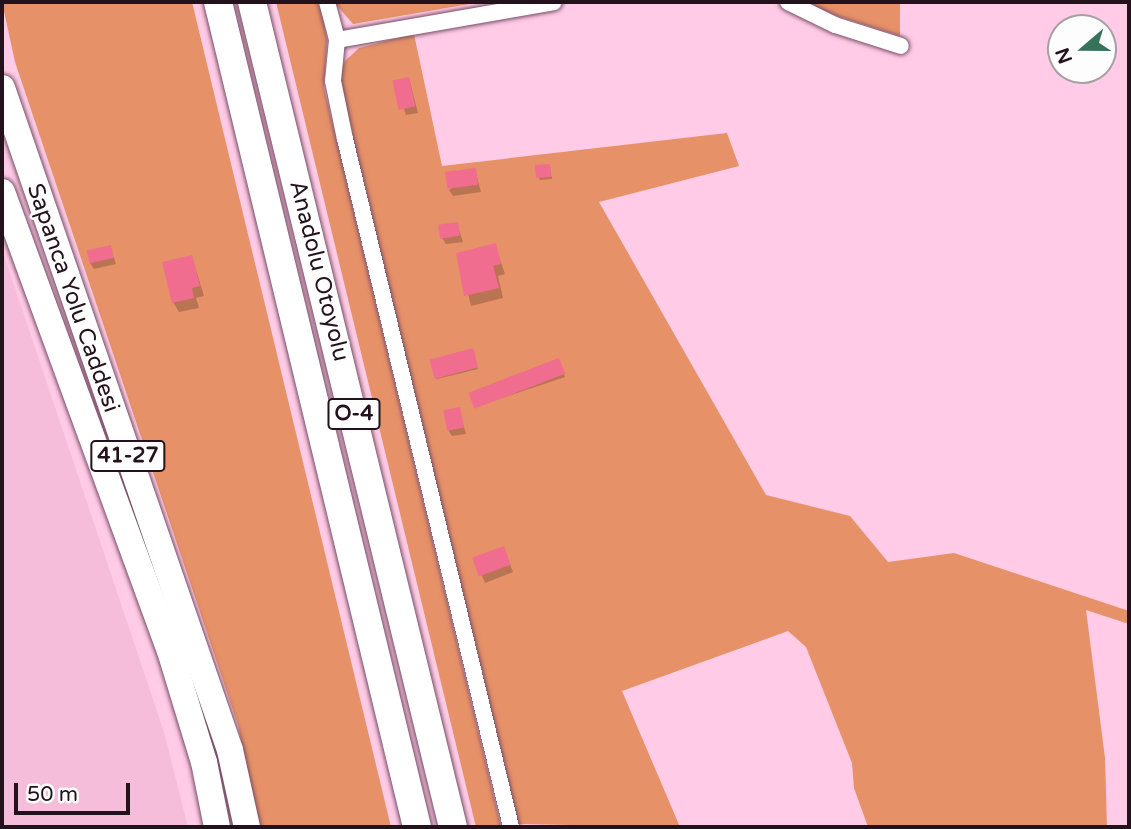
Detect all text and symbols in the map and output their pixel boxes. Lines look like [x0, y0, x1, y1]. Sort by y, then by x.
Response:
north arrow [1047, 14, 1117, 84]
text: N [1051, 45, 1077, 66]
street label: Anadolu Otoyolu [283, 178, 355, 364]
street label: Sapanca Yolu Caddesi [21, 180, 125, 416]
road number: O-4 [326, 396, 382, 432]
road number: 41-27 [90, 438, 166, 474]
scale bar [18, 770, 133, 814]
text: 50 m [27, 782, 78, 807]

